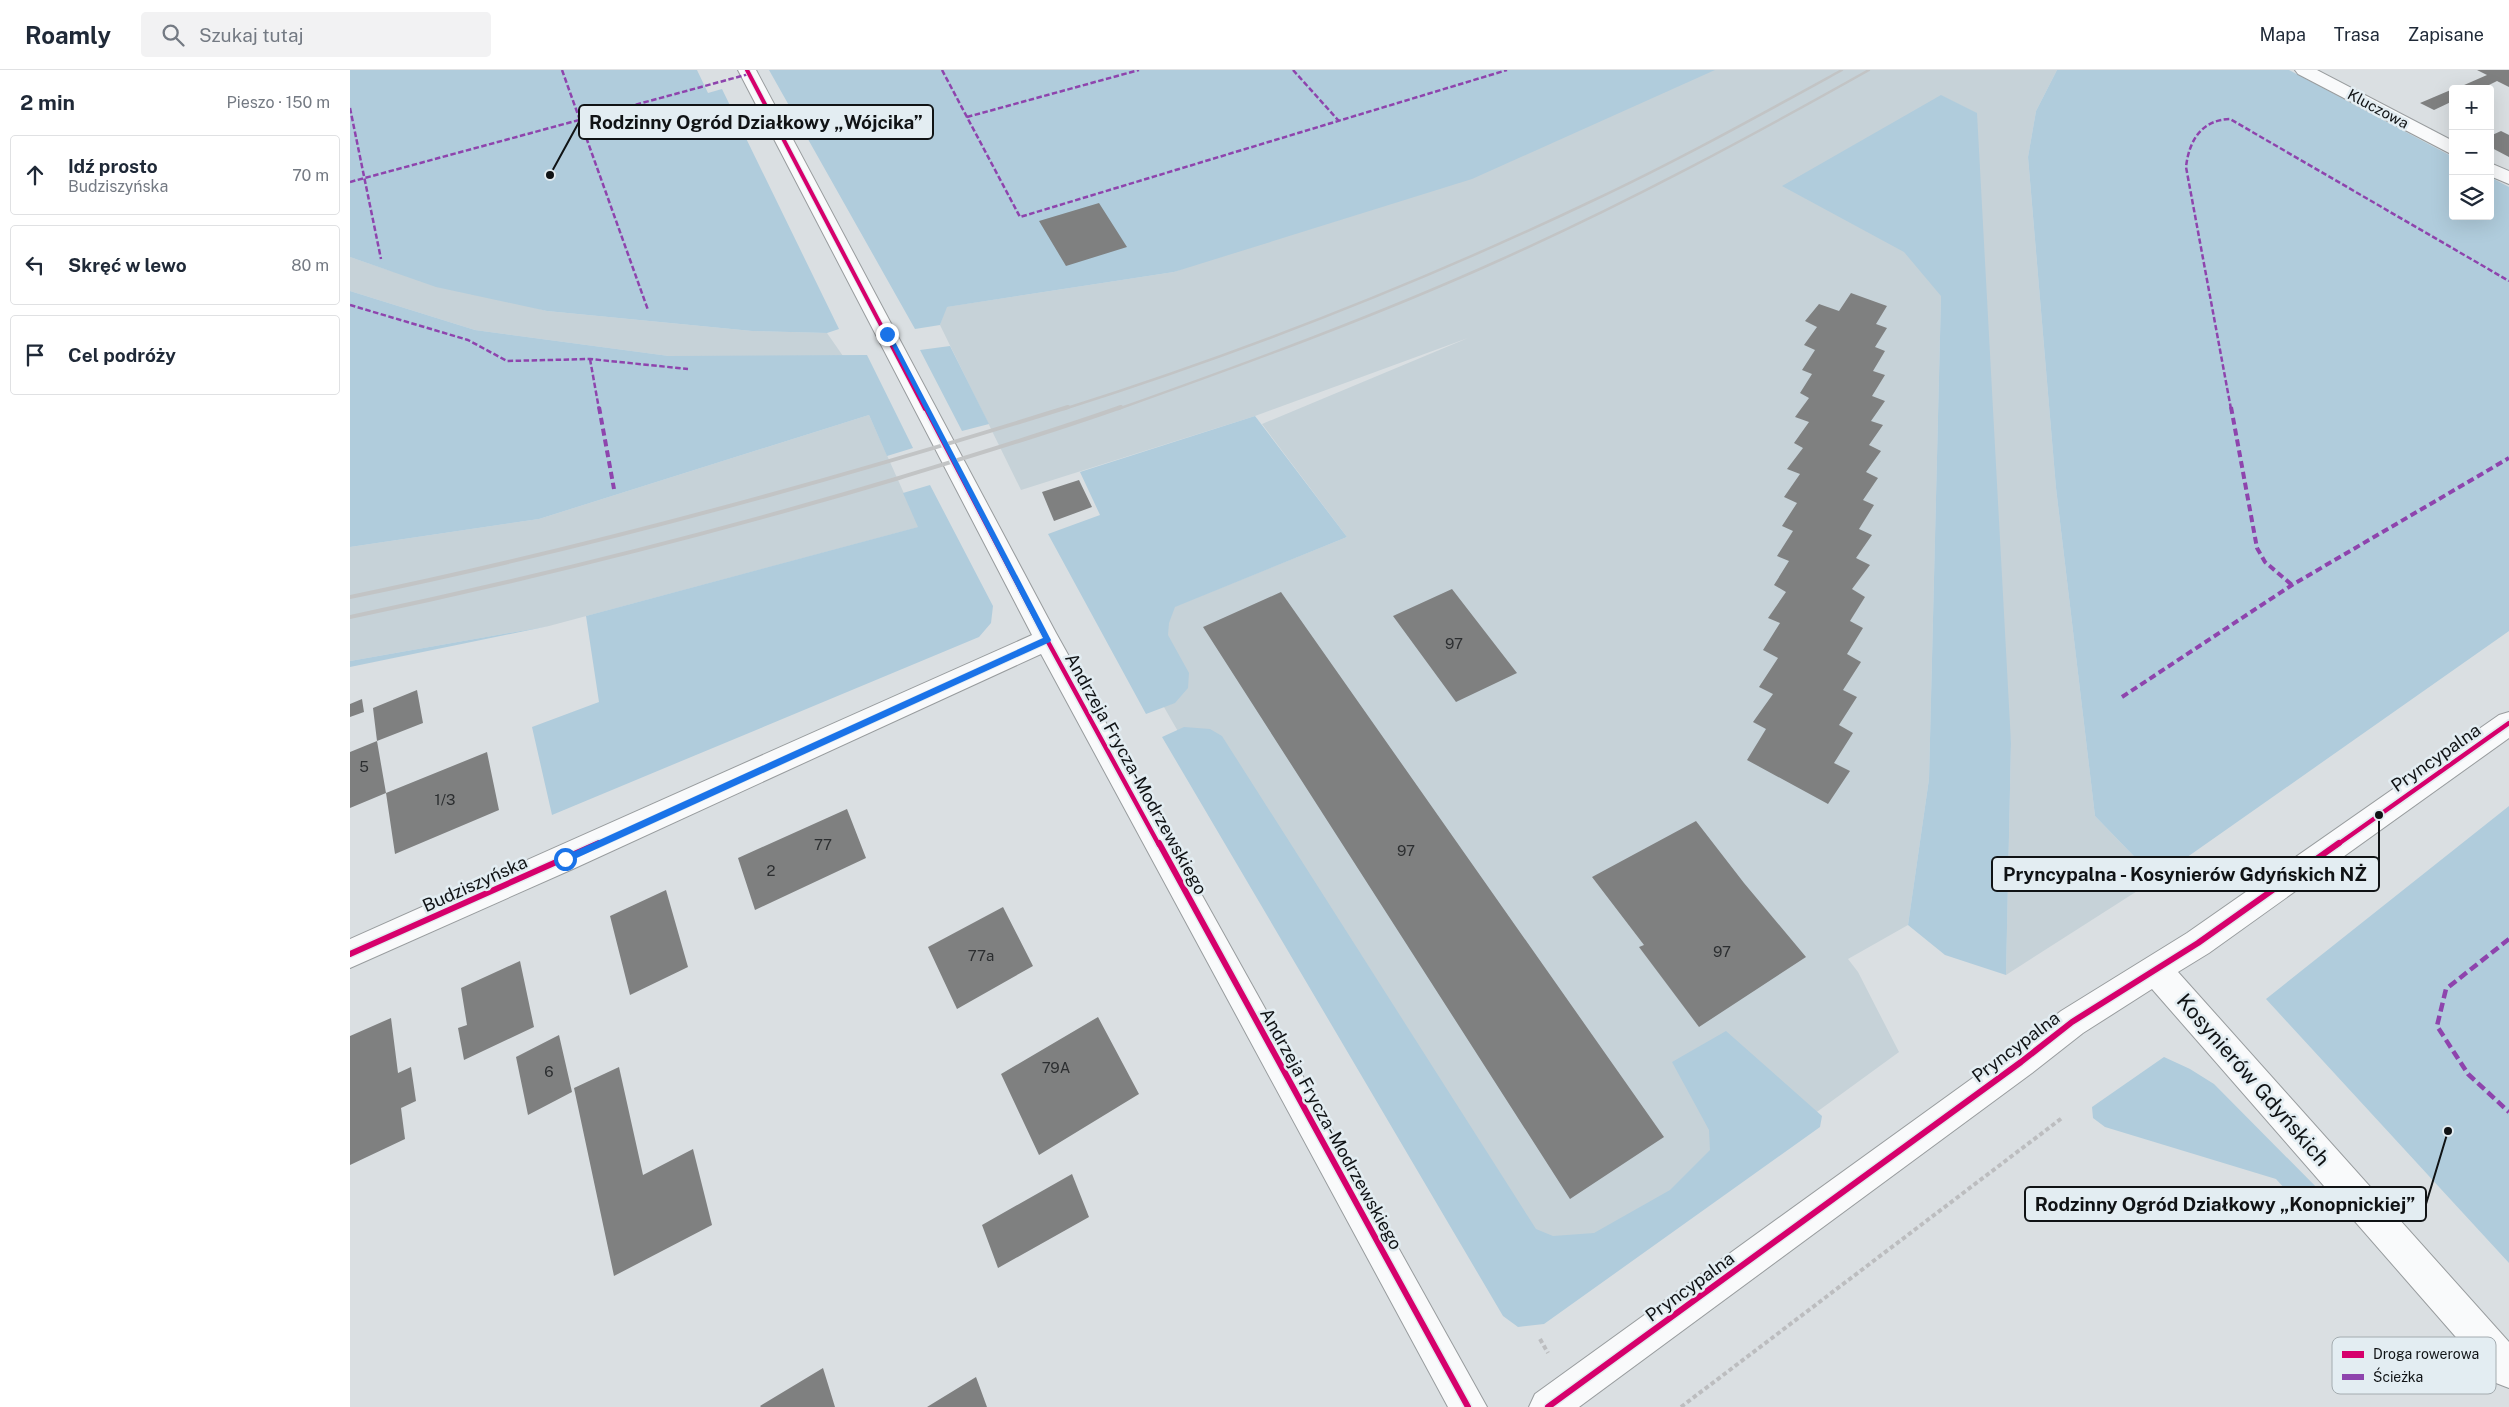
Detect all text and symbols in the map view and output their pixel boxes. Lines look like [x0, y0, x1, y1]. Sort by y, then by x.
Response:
search box [141, 12, 491, 57]
text: Roamly [25, 21, 111, 49]
icon: search [159, 21, 187, 49]
text: Szukaj tutaj [199, 24, 303, 46]
text: Mapa [2259, 24, 2306, 45]
text: Trasa [2334, 24, 2380, 45]
text: Zapisane [2408, 24, 2484, 45]
street label: Kluczowa [2345, 85, 2412, 132]
map controls [2449, 85, 2494, 220]
button: + [2449, 85, 2494, 130]
text: 2 min [20, 90, 75, 115]
text: Pieszo · 150 m [227, 93, 330, 112]
callout: Rodzinny Ogród Działkowy „Wójcika” [579, 105, 933, 139]
text: Rodzinny Ogród Działkowy „Wójcika” [589, 111, 923, 133]
button: − [2449, 130, 2494, 175]
text: Idź prosto [68, 155, 158, 177]
icon: ahead [21, 161, 49, 189]
text: 70 m [292, 166, 329, 185]
button: layers [2449, 175, 2494, 220]
text: Budziszyńska [68, 177, 168, 196]
icon: left [21, 251, 49, 279]
text: Skręć w lewo [68, 254, 187, 276]
text: 80 m [291, 256, 329, 275]
route end [876, 323, 899, 346]
icon: arrive [21, 341, 49, 369]
text: Cel podróży [68, 344, 176, 366]
house number: 97 [1445, 635, 1463, 652]
street label: Andrzeja Frycza-Modrzewskiego [1061, 649, 1212, 898]
street label: Pryncypalna [2387, 719, 2484, 796]
house number: 5 [359, 758, 369, 775]
house number: 1/3 [435, 791, 455, 808]
house number: 77 [814, 836, 832, 853]
house number: 97 [1397, 842, 1415, 859]
route start [554, 848, 577, 871]
street label: Budziszyńska [419, 851, 531, 916]
callout: Pryncypalna - Kosynierów Gdyńskich NŻ [1992, 857, 2379, 891]
house number: 2 [767, 862, 776, 879]
text: Pryncypalna - Kosynierów Gdyńskich NŻ [2003, 863, 2367, 885]
house number: 97 [1713, 943, 1731, 960]
house number: 77a [968, 947, 994, 964]
street label: Kosynierów Gdyńskich [2172, 988, 2335, 1171]
street label: Andrzeja Frycza-Modrzewskiego [1256, 1004, 1407, 1253]
street label: Pryncypalna [1968, 1007, 2064, 1086]
house number: 79A [1042, 1059, 1071, 1076]
house number: 6 [544, 1063, 554, 1080]
callout: Rodzinny Ogród Działkowy „Konopnickiej” [2025, 1187, 2426, 1221]
text: Rodzinny Ogród Działkowy „Konopnickiej” [2035, 1193, 2415, 1215]
street label: Pryncypalna [1641, 1247, 1738, 1326]
legend [2332, 1337, 2496, 1394]
text: Droga rowerowa [2373, 1346, 2479, 1362]
text: Ścieżka [2373, 1367, 2423, 1385]

